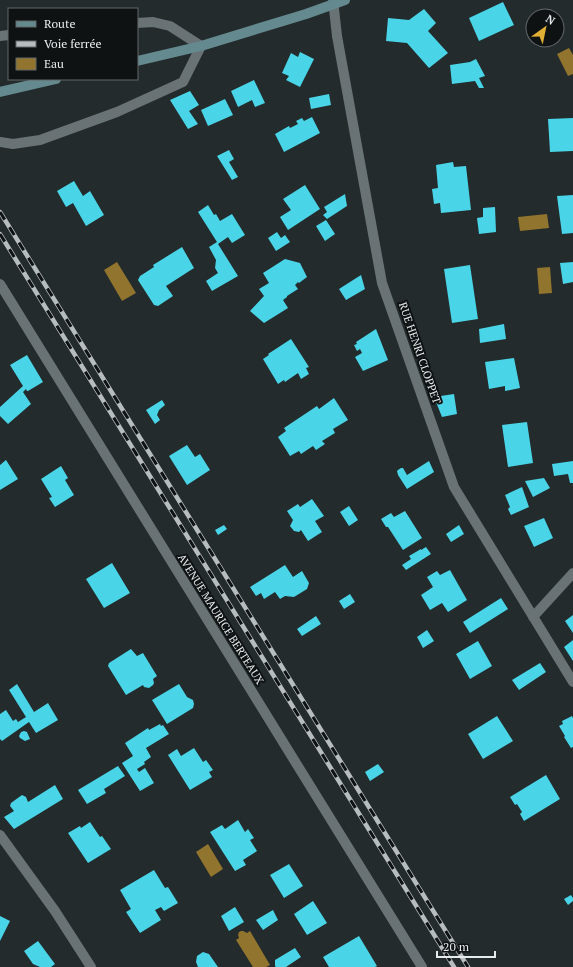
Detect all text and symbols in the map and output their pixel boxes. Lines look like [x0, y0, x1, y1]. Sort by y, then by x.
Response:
legend [8, 8, 138, 80]
north arrow [525, 8, 565, 48]
text: N [543, 11, 558, 28]
text: Route [44, 16, 75, 31]
text: Voie ferrée [44, 36, 102, 51]
text: Eau [44, 56, 64, 71]
street label: RUE HENRI CLOPPET [396, 300, 444, 406]
street label: AVENUE MAURICE BERTEAUX [175, 551, 267, 687]
scale bar [437, 933, 495, 959]
text: 20 m [443, 939, 470, 954]

